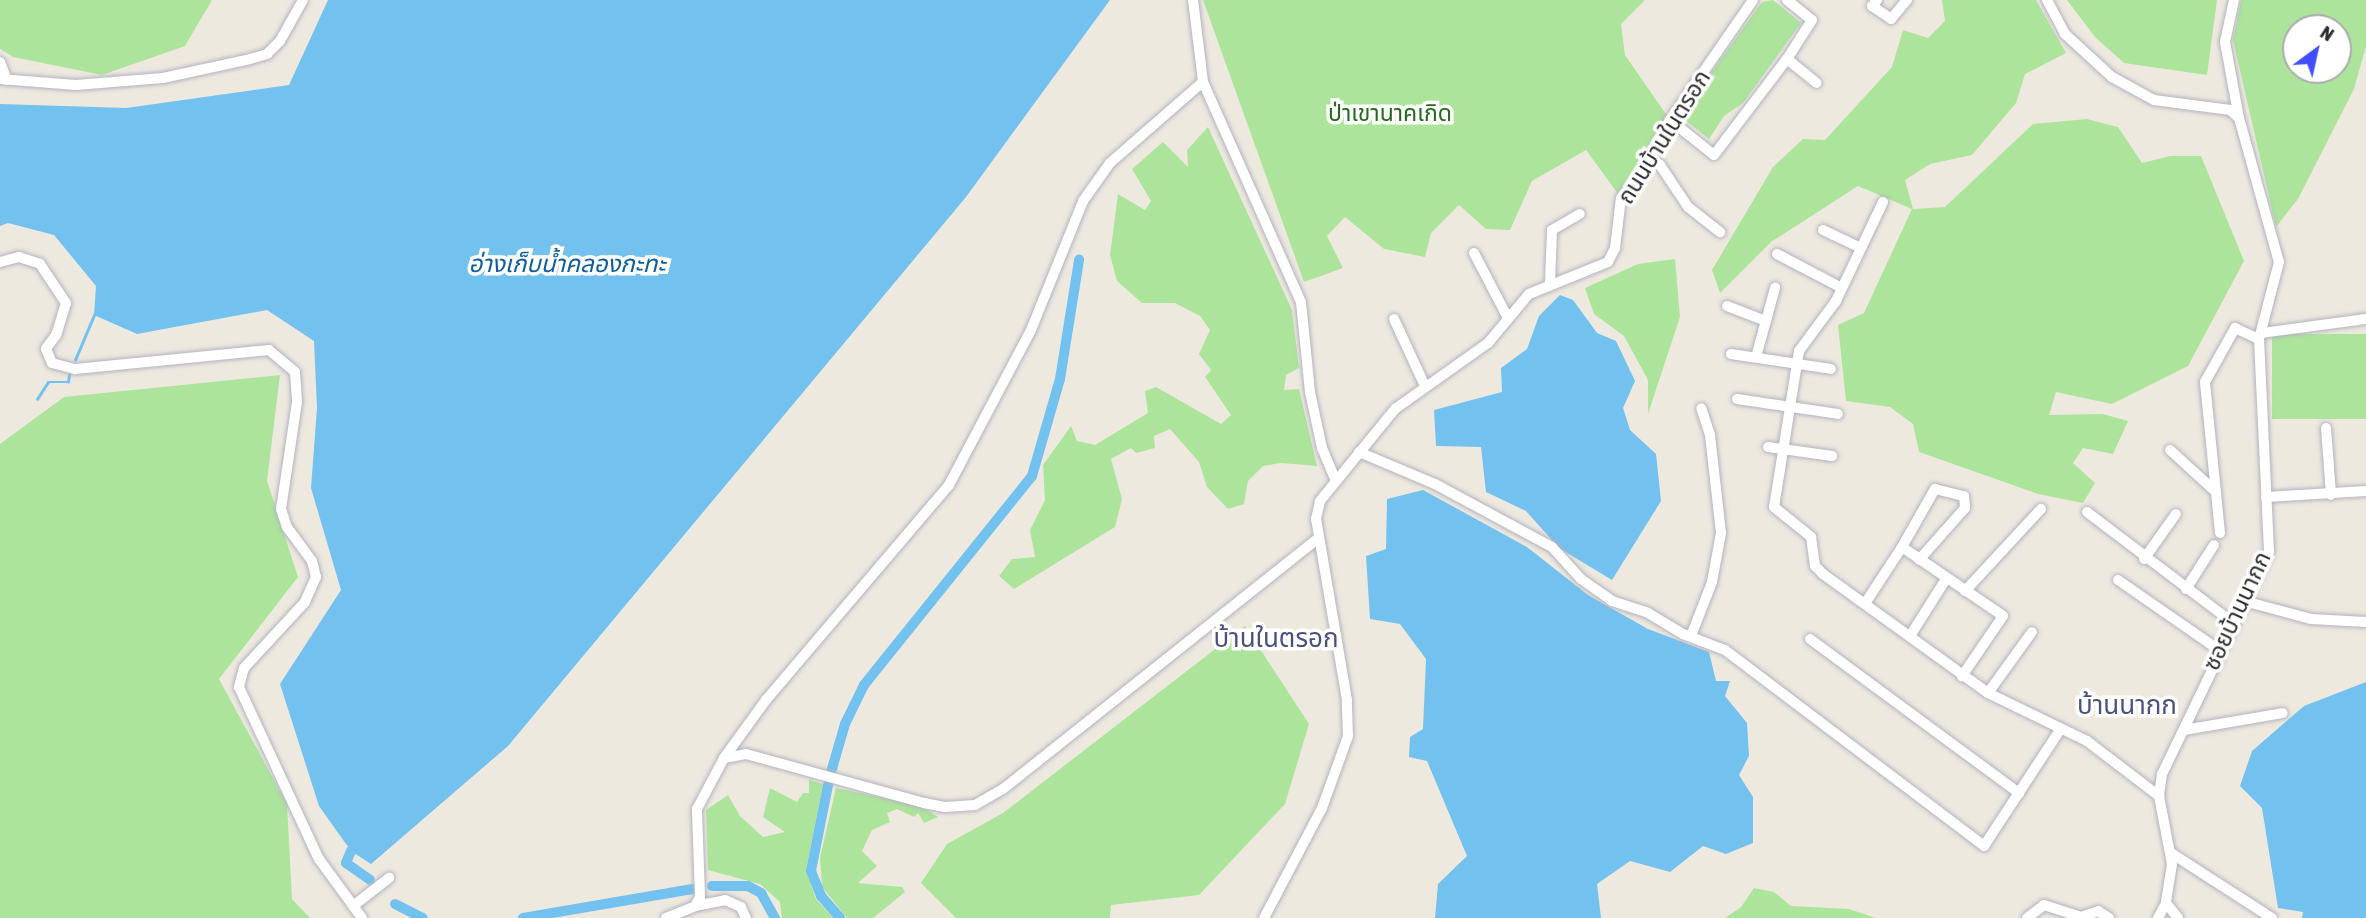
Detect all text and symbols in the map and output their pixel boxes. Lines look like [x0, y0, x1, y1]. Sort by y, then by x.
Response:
north arrow [2282, 14, 2352, 84]
text: N [2317, 21, 2338, 45]
street label: ถนนบ้านในตรอก [1612, 65, 1716, 209]
park label: ป่าเขานาคเกิด [1328, 99, 1452, 127]
water label: อ่างเก็บน้ำคลองกะทะ [468, 250, 666, 278]
street label: ซอยบ้านนากก [2197, 547, 2277, 675]
district label: บ้านในตรอก [1213, 623, 1339, 655]
district label: บ้านนากก [2077, 690, 2177, 722]

